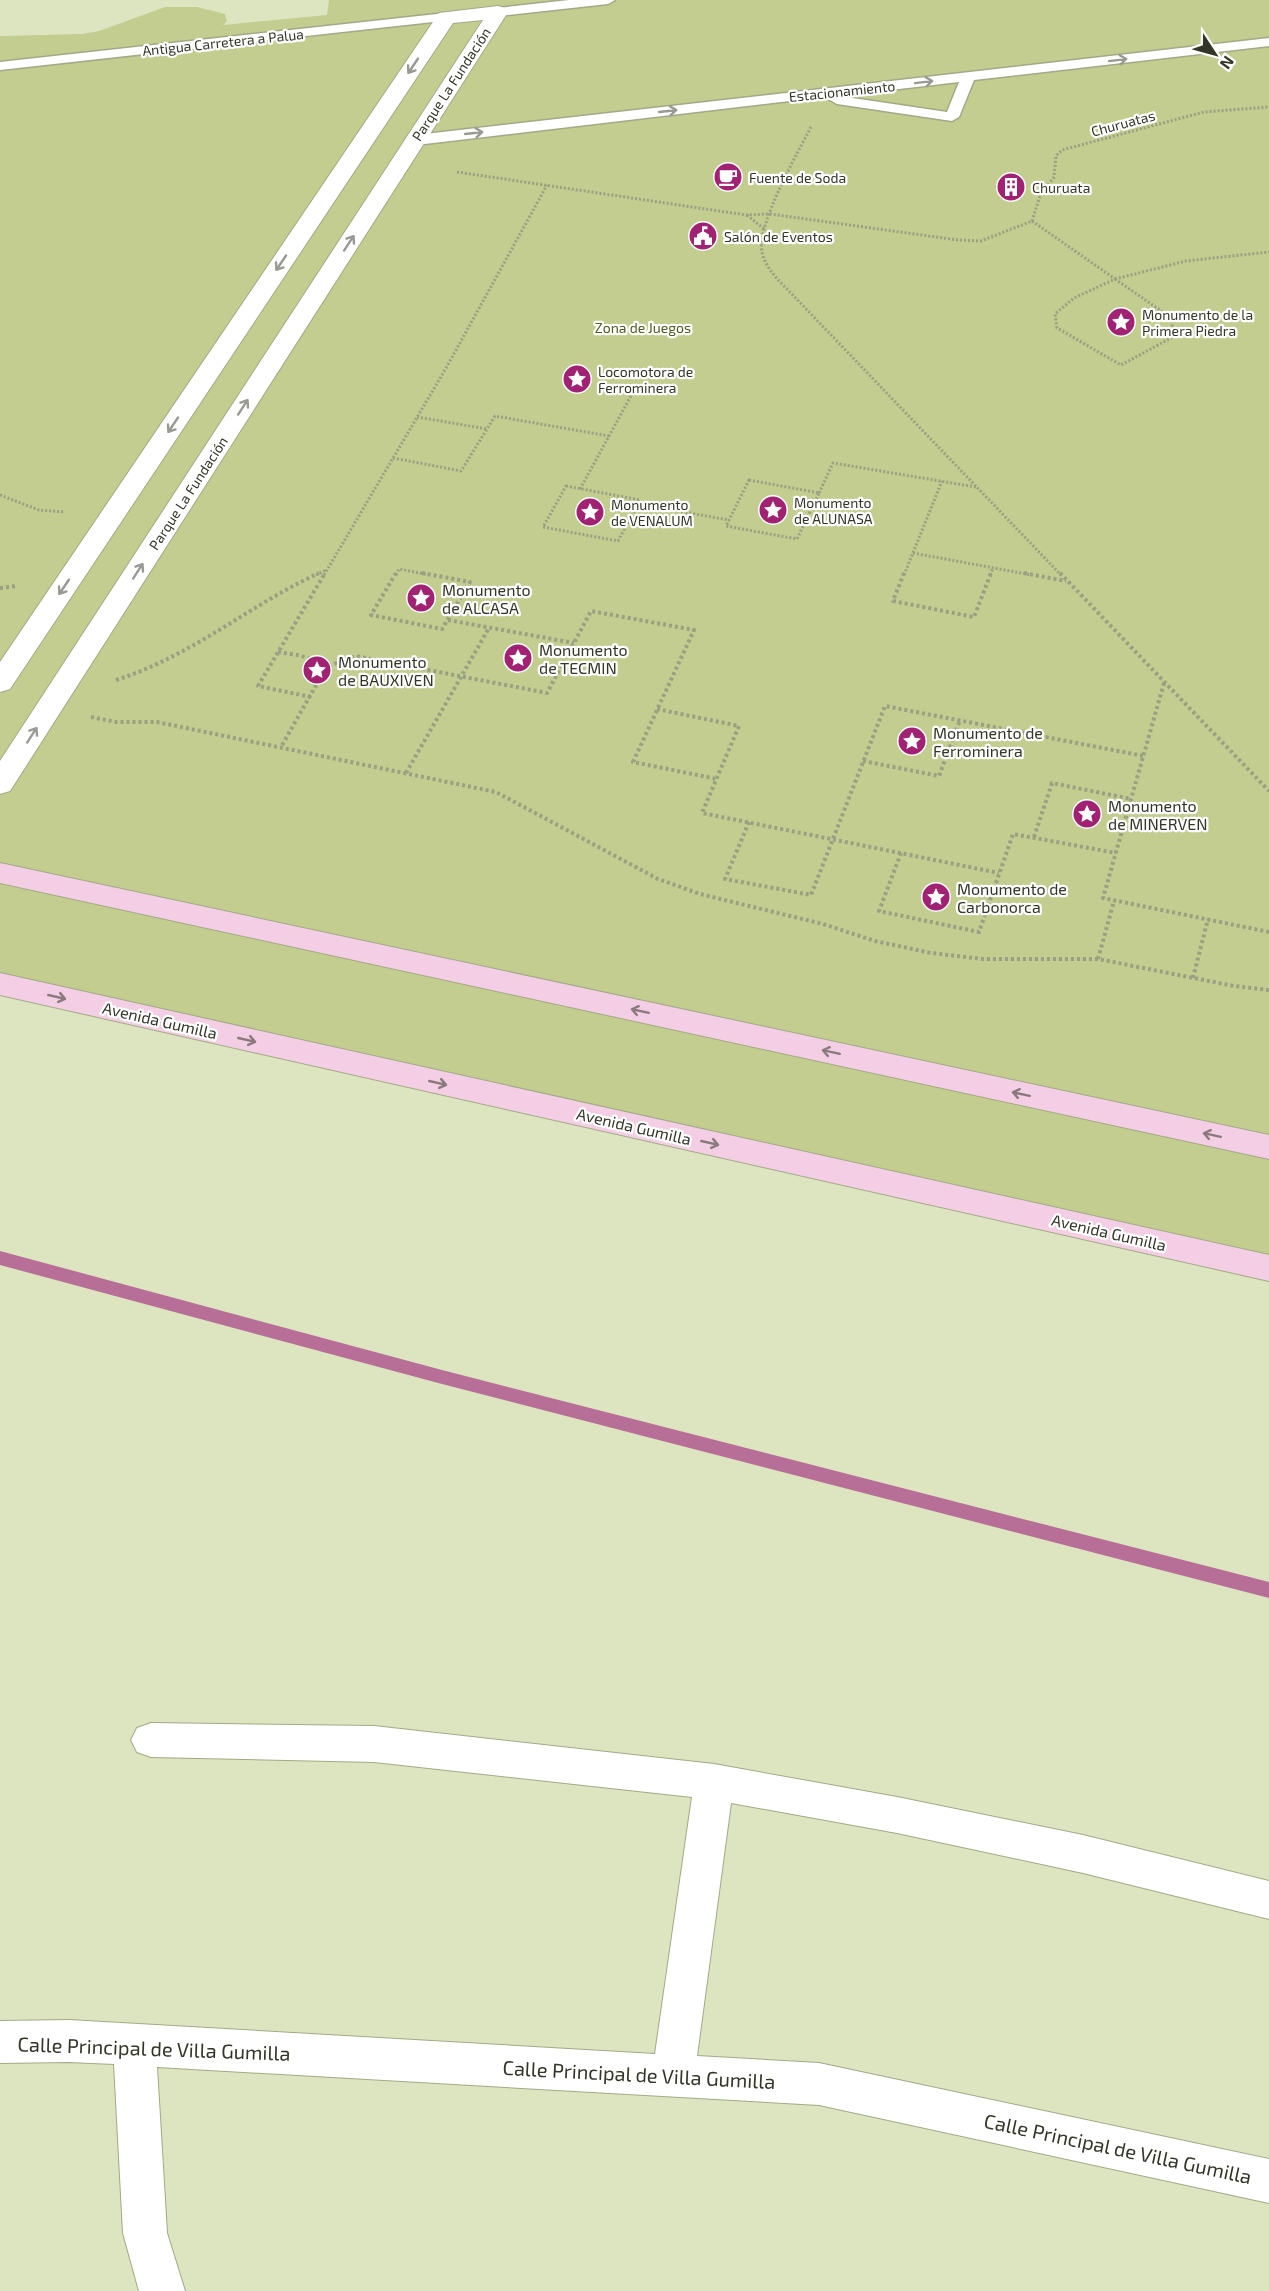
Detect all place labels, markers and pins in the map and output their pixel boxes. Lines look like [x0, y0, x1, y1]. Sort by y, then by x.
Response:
cafe icon: Fuente de Soda [712, 161, 744, 193]
place label: Fuente de Soda [749, 169, 846, 186]
building icon: Churuata [995, 171, 1027, 203]
place label: Churuata [1032, 179, 1090, 196]
public building icon: Salón de Eventos [687, 220, 719, 252]
place label: Salón de Eventos [724, 228, 833, 245]
place icon: Monumento de la Primera Piedra [1105, 306, 1137, 338]
place label: Monumento de la Primera Piedra [1142, 306, 1253, 339]
place icon: Locomotora de Ferrominera [561, 363, 593, 395]
place label: Locomotora de Ferrominera [598, 363, 693, 396]
place icon: Monumento de ALUNASA [757, 494, 789, 526]
place label: Monumento de ALUNASA [794, 494, 873, 527]
place icon: Monumento de VENALUM [574, 496, 606, 528]
place label: Monumento de VENALUM [611, 496, 693, 529]
place label: Monumento de ALCASA [442, 580, 531, 617]
place icon: Monumento de ALCASA [405, 582, 437, 614]
place label: Monumento de TECMIN [539, 640, 628, 677]
place icon: Monumento de TECMIN [502, 642, 534, 674]
place label: Monumento de BAUXIVEN [338, 652, 434, 689]
place icon: Monumento de BAUXIVEN [301, 654, 333, 686]
place label: Monumento de Ferrominera [933, 723, 1043, 760]
place icon: Monumento de Ferrominera [896, 725, 928, 757]
place label: Monumento de MINERVEN [1108, 796, 1208, 833]
place icon: Monumento de MINERVEN [1071, 798, 1103, 830]
place label: Monumento de Carbonorca [957, 879, 1067, 916]
place icon: Monumento de Carbonorca [920, 881, 952, 913]

